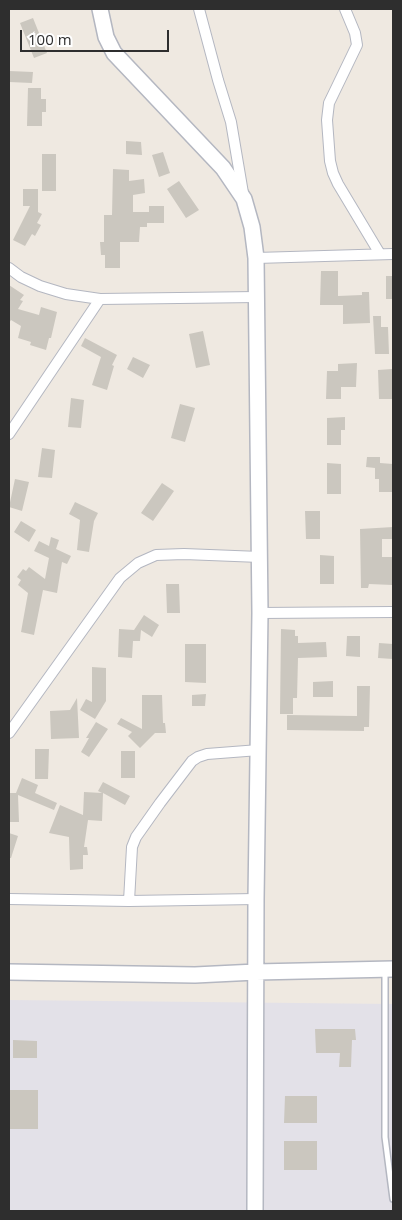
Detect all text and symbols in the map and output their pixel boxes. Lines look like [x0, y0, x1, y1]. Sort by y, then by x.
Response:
scale bar [22, 20, 171, 52]
text: 100 m [28, 29, 72, 49]

